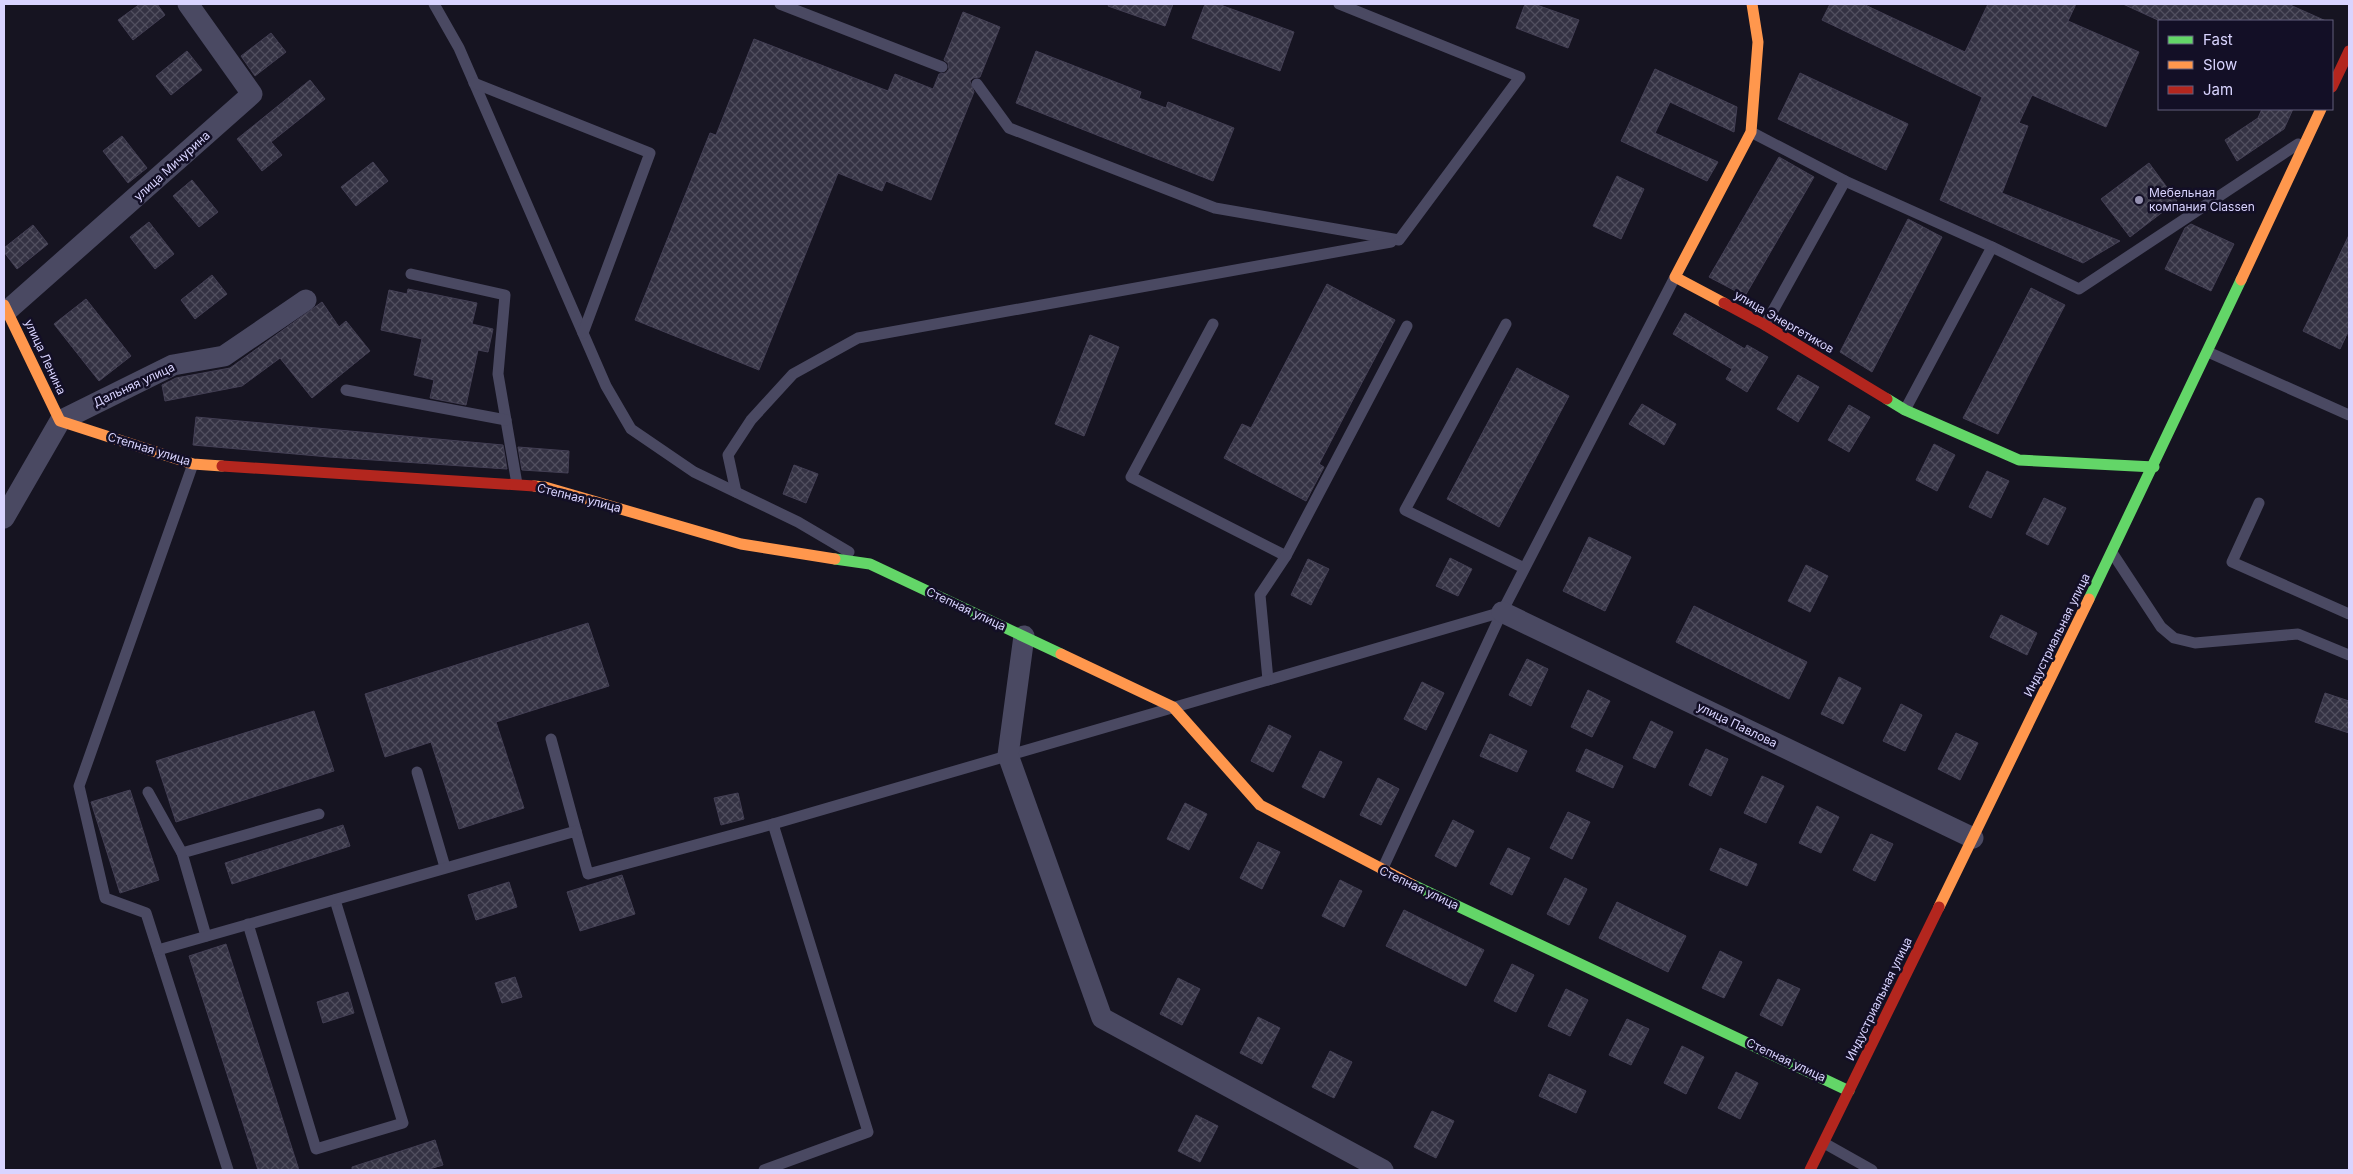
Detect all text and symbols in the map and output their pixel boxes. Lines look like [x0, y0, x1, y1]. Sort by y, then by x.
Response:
legend [2158, 20, 2333, 110]
text: Fast [2203, 30, 2233, 49]
text: Slow [2203, 55, 2237, 74]
text: Jam [2203, 80, 2233, 99]
street label: улица Мичурина [131, 128, 213, 204]
place label: Мебельная компания Сlassen [2149, 185, 2255, 214]
marker: Мебельная компания Сlassen [2133, 194, 2145, 206]
street label: улица Энергетиков [1732, 287, 1837, 356]
street label: улица Ленина [21, 317, 69, 397]
street label: Дальняя улица [91, 359, 177, 410]
street label: Степная улица [106, 429, 193, 468]
street label: Степная улица [536, 480, 623, 515]
street label: Индустриальная улица [2020, 571, 2093, 699]
street label: Степная улица [924, 584, 1008, 634]
street label: улица Павлова [1695, 699, 1780, 750]
street label: Степная улица [1377, 863, 1461, 913]
street label: Индустриальная улица [1842, 935, 1915, 1063]
street label: Степная улица [1744, 1035, 1828, 1085]

